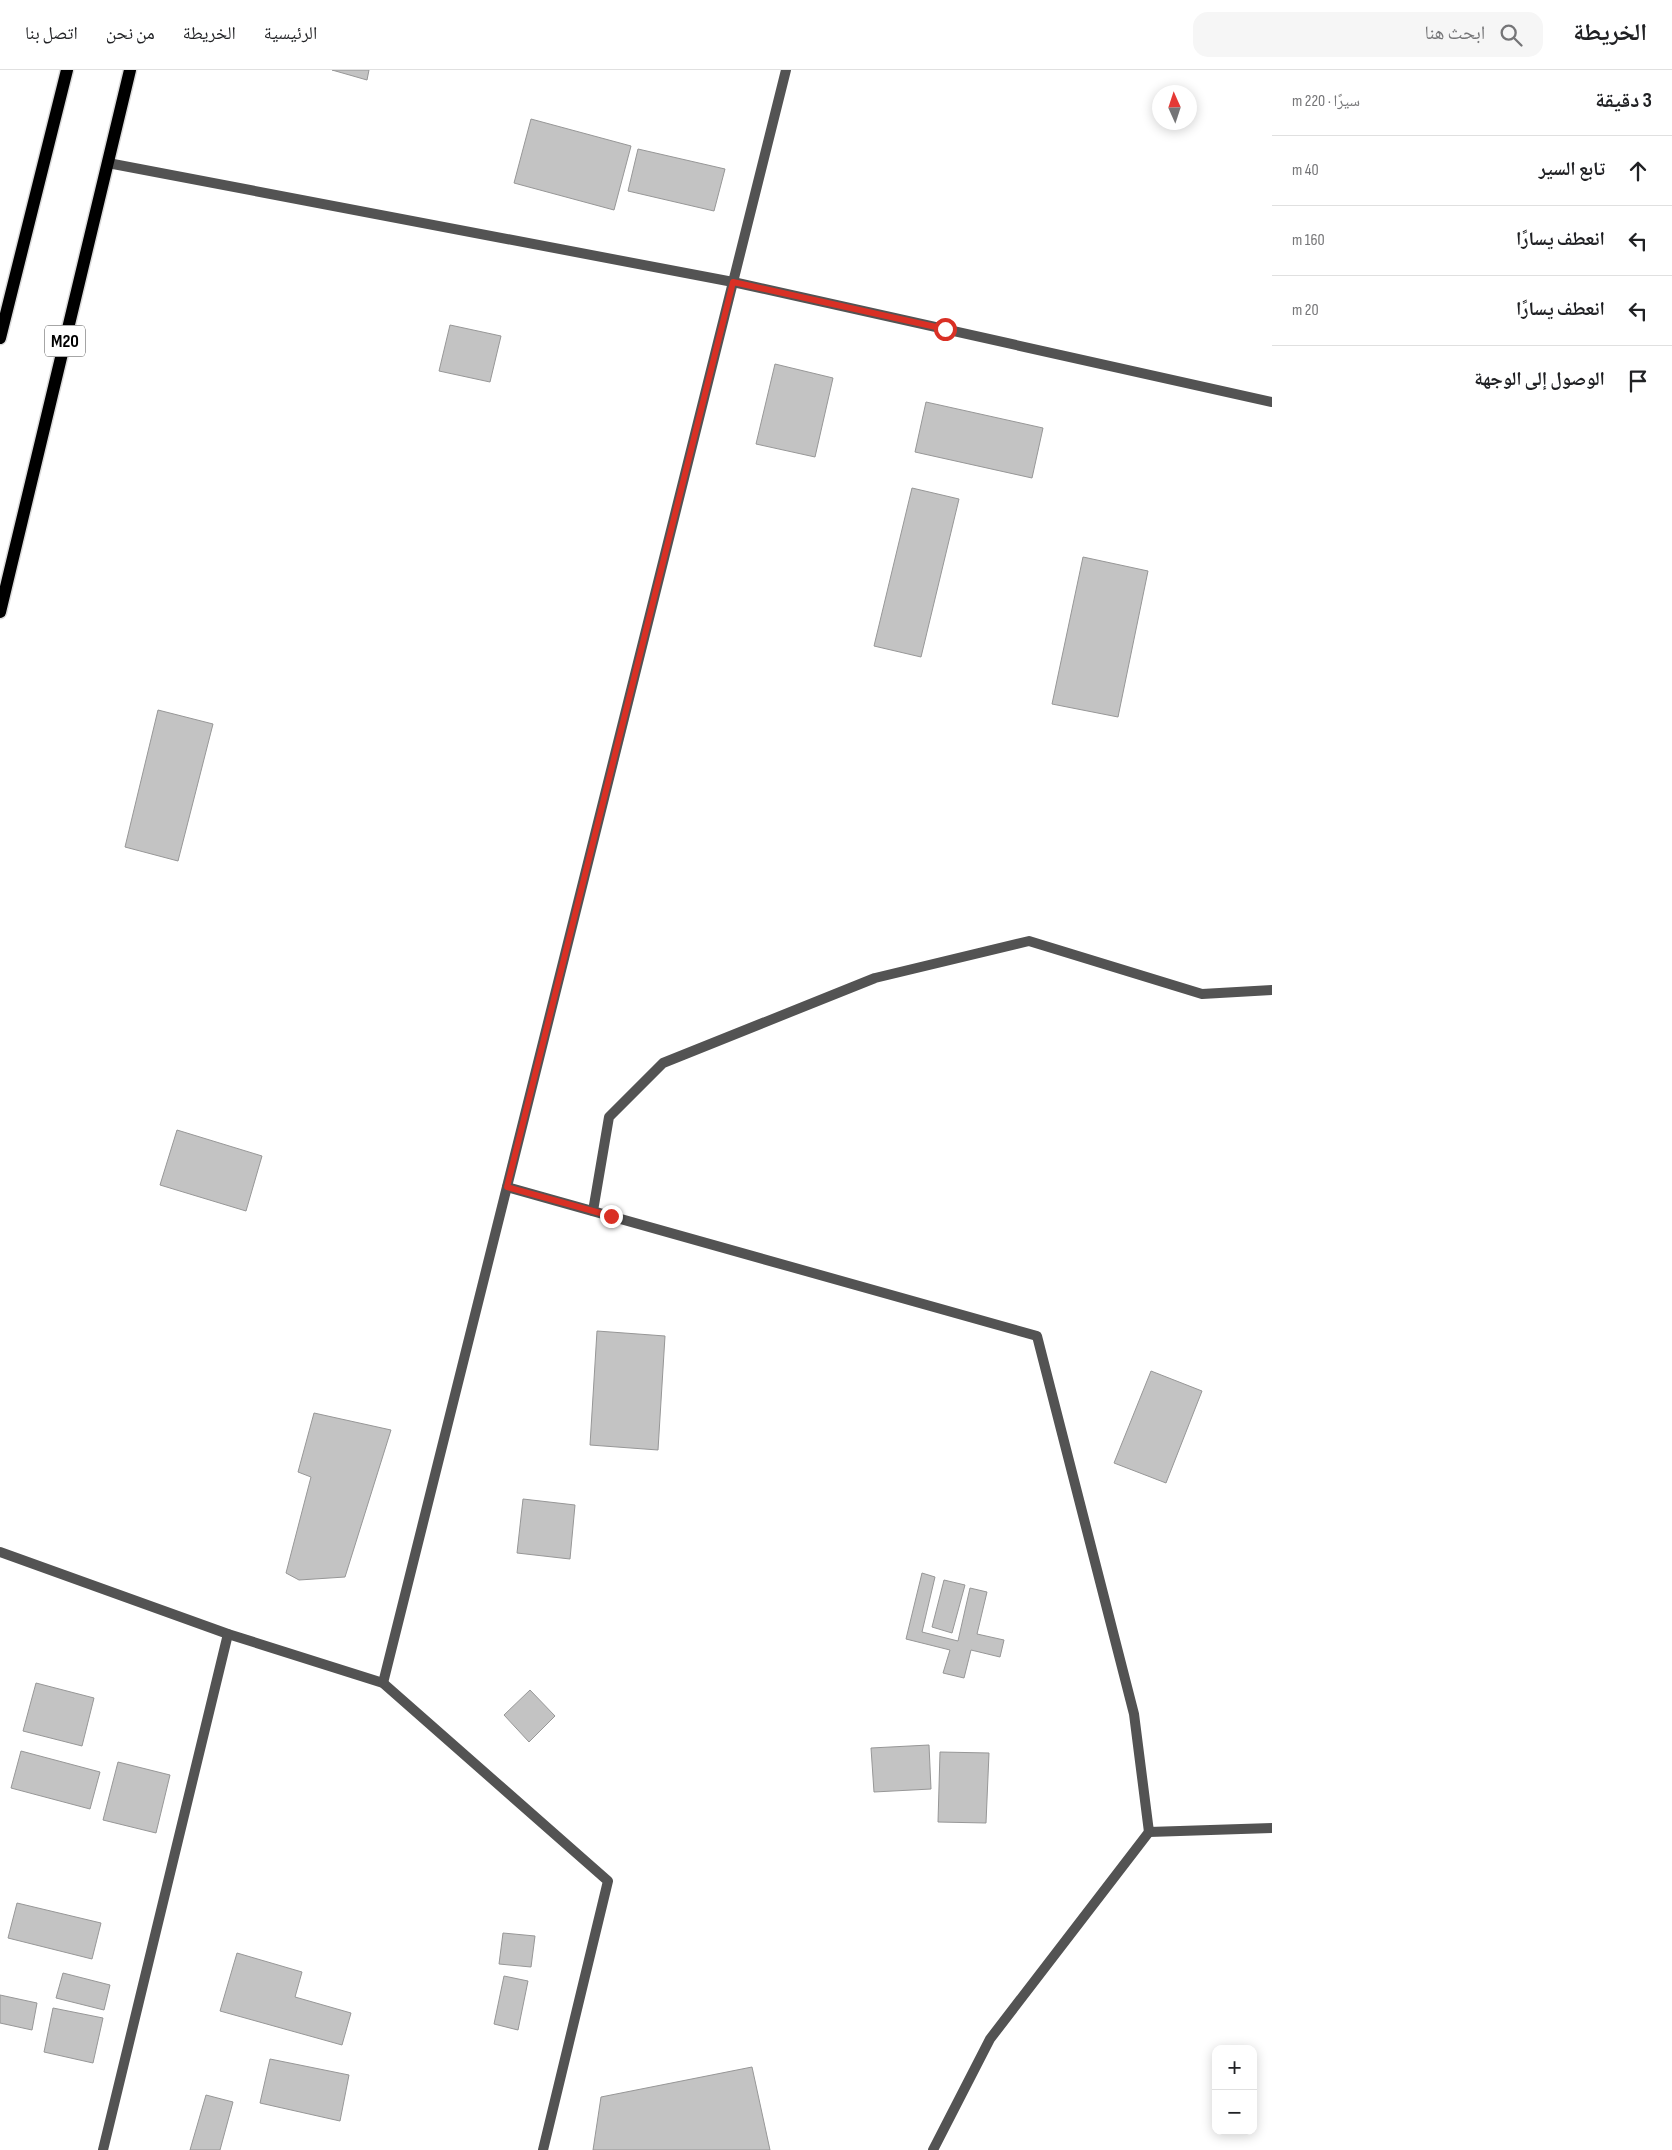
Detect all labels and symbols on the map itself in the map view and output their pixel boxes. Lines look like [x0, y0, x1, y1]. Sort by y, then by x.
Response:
north arrow [1152, 85, 1197, 130]
route start [934, 318, 957, 341]
road number: M20 [45, 326, 85, 356]
route end [600, 1205, 623, 1228]

